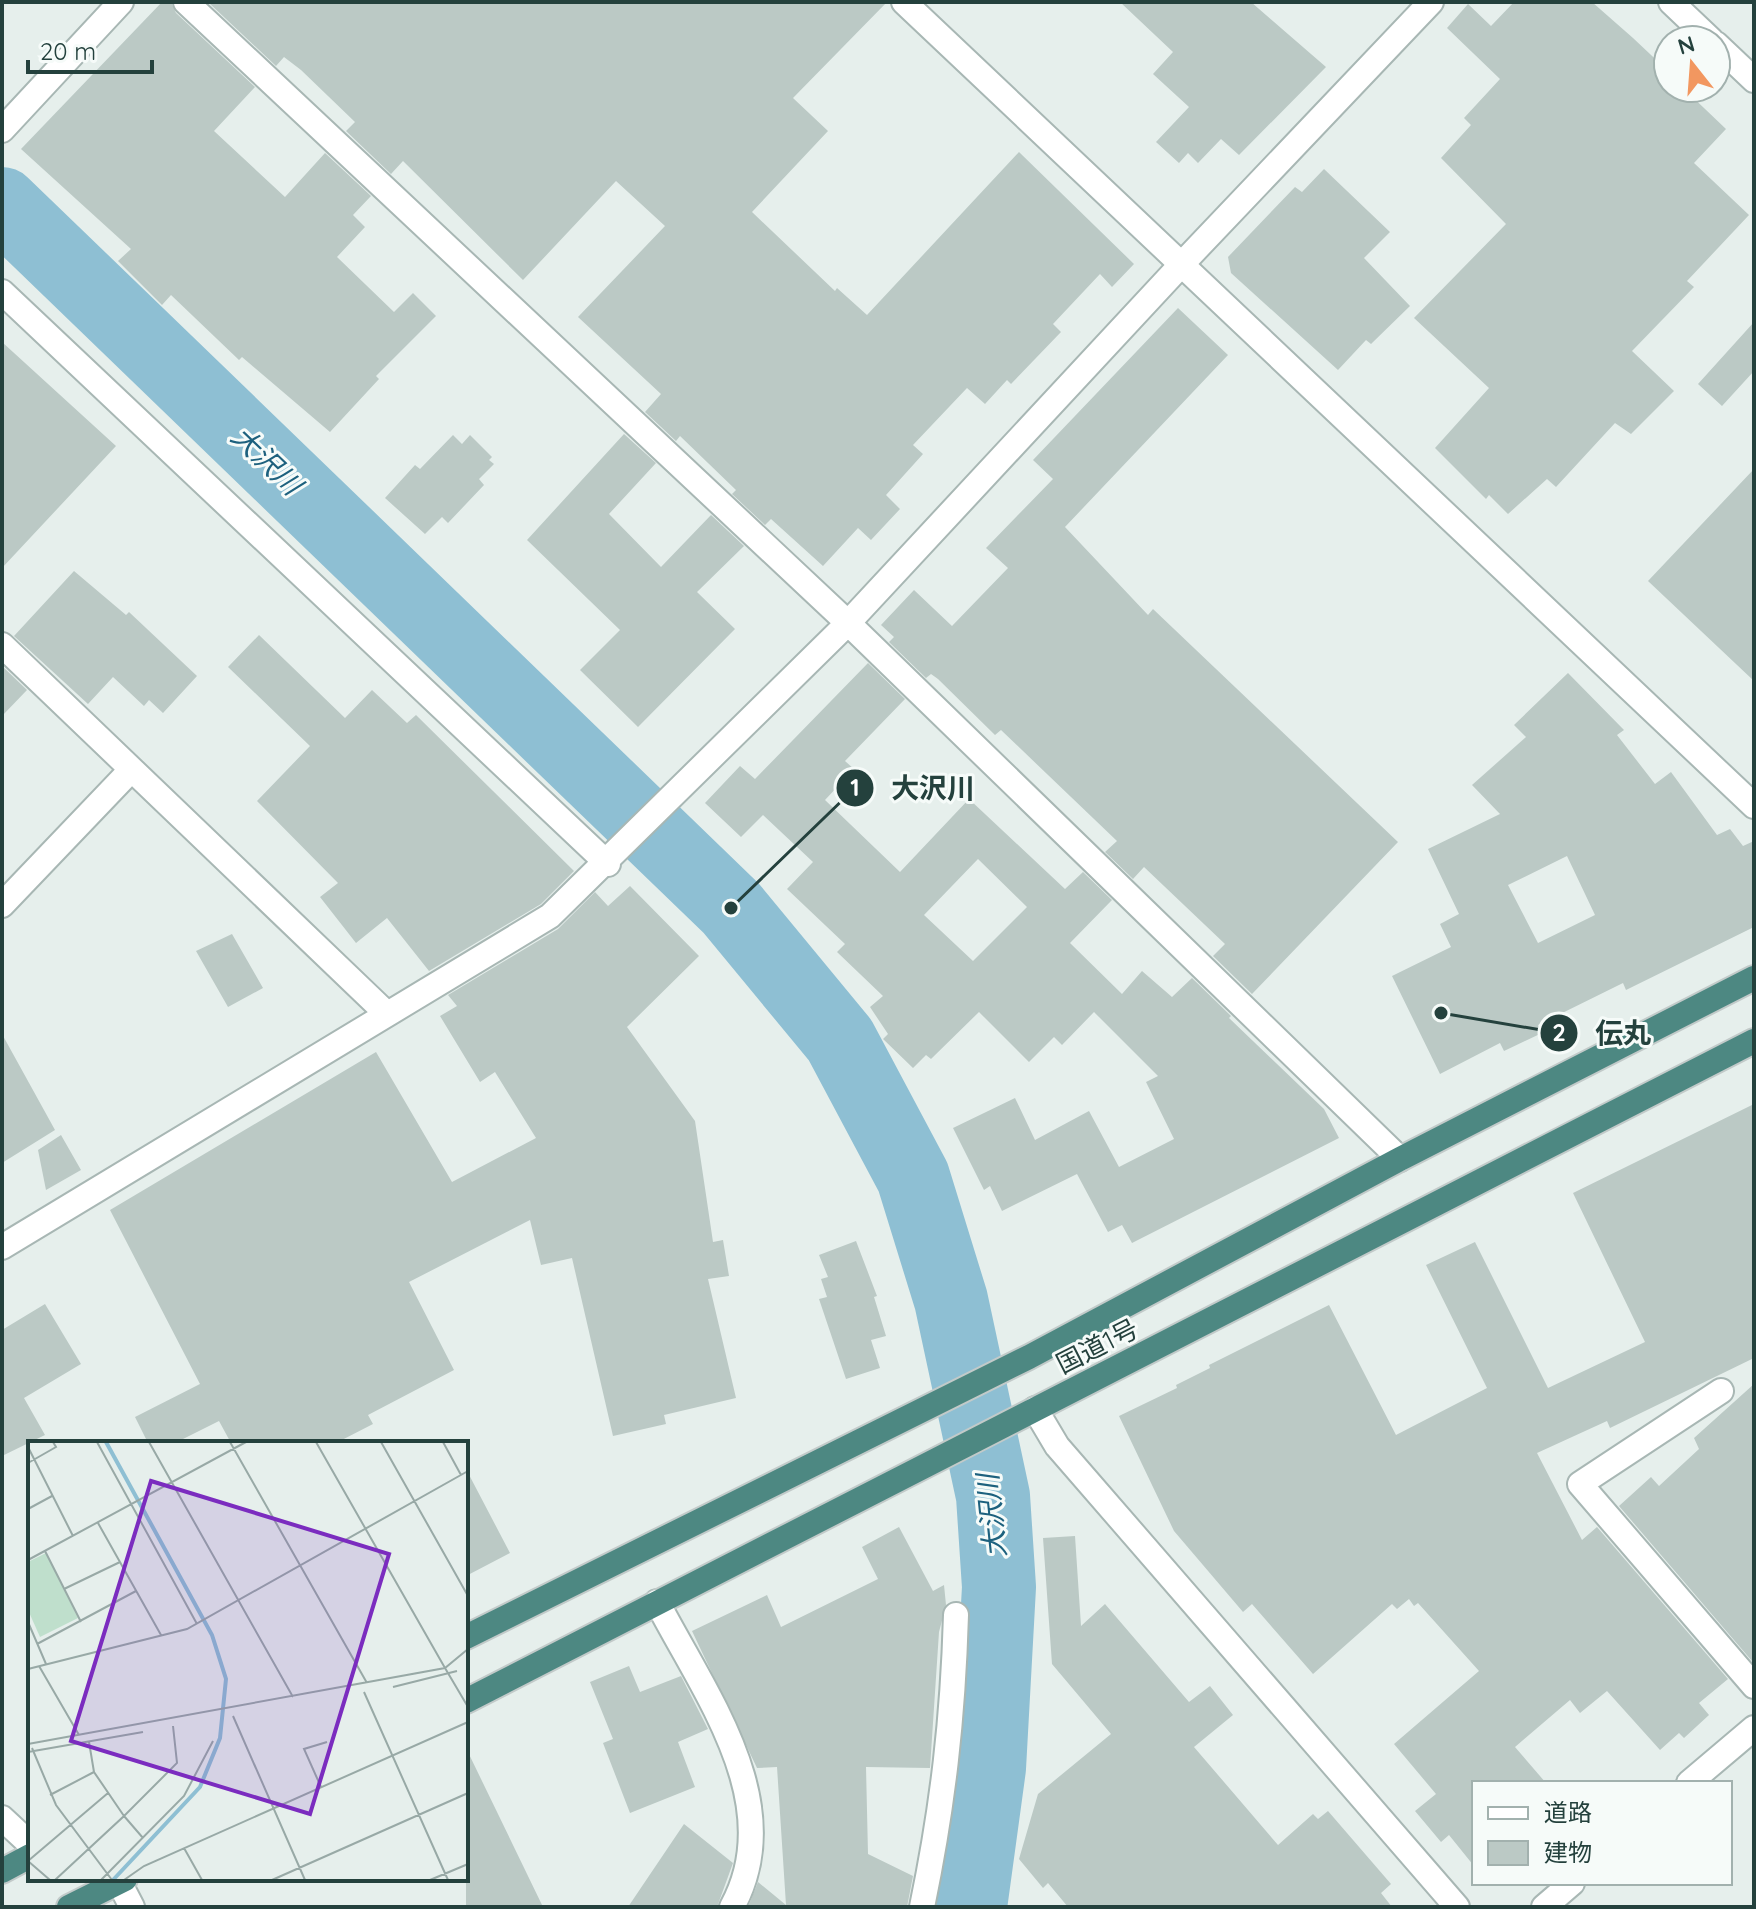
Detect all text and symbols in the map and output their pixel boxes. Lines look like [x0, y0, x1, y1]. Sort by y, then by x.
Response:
scale bar [28, 24, 152, 74]
north arrow [1652, 24, 1732, 104]
text: N [1674, 29, 1698, 61]
text: 20 m [40, 36, 96, 66]
water label: 大沢川 [225, 418, 312, 504]
callout: 大沢川 [835, 762, 991, 814]
text: 大沢川 [891, 770, 975, 805]
text: 1 [850, 772, 860, 802]
callout: 伝丸 [1539, 1007, 1667, 1059]
text: 伝丸 [1595, 1015, 1651, 1050]
text: 2 [1552, 1017, 1566, 1047]
street label: 国道1号 [1050, 1311, 1144, 1381]
inset map [28, 1441, 468, 1881]
water label: 大沢川 [969, 1469, 1013, 1560]
legend [1472, 1781, 1732, 1885]
text: 道路 [1544, 1797, 1592, 1827]
text: 建物 [1544, 1837, 1592, 1867]

